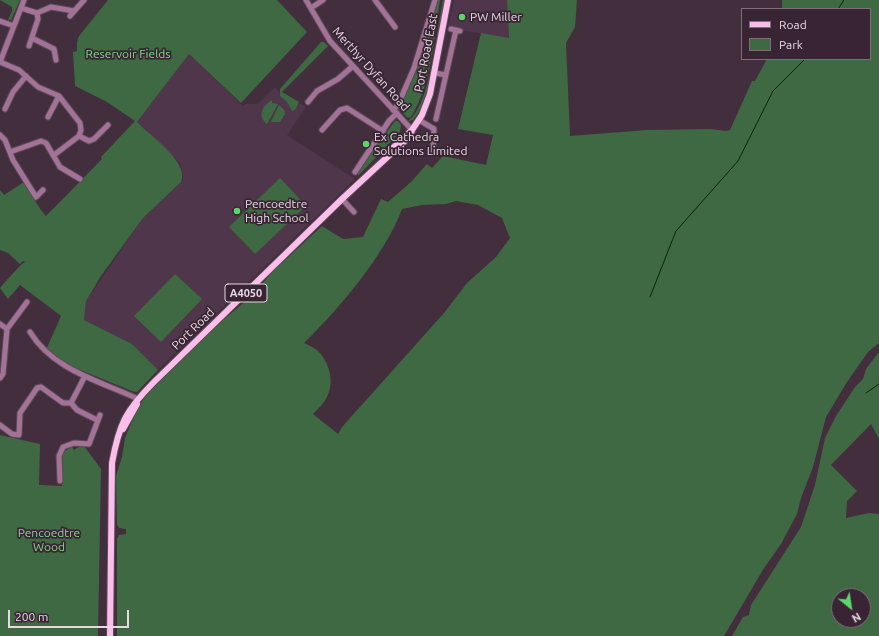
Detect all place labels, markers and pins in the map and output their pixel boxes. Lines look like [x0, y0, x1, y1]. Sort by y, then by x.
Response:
place label: PW Miller [470, 10, 522, 24]
marker: PW Miller [457, 12, 467, 22]
place label: Ex Cathedra Solutions Limited [374, 130, 467, 158]
marker: Ex Cathedra Solutions Limited [361, 139, 371, 149]
place label: Pencoedtre High School [245, 197, 309, 225]
marker: Pencoedtre High School [232, 206, 242, 216]

